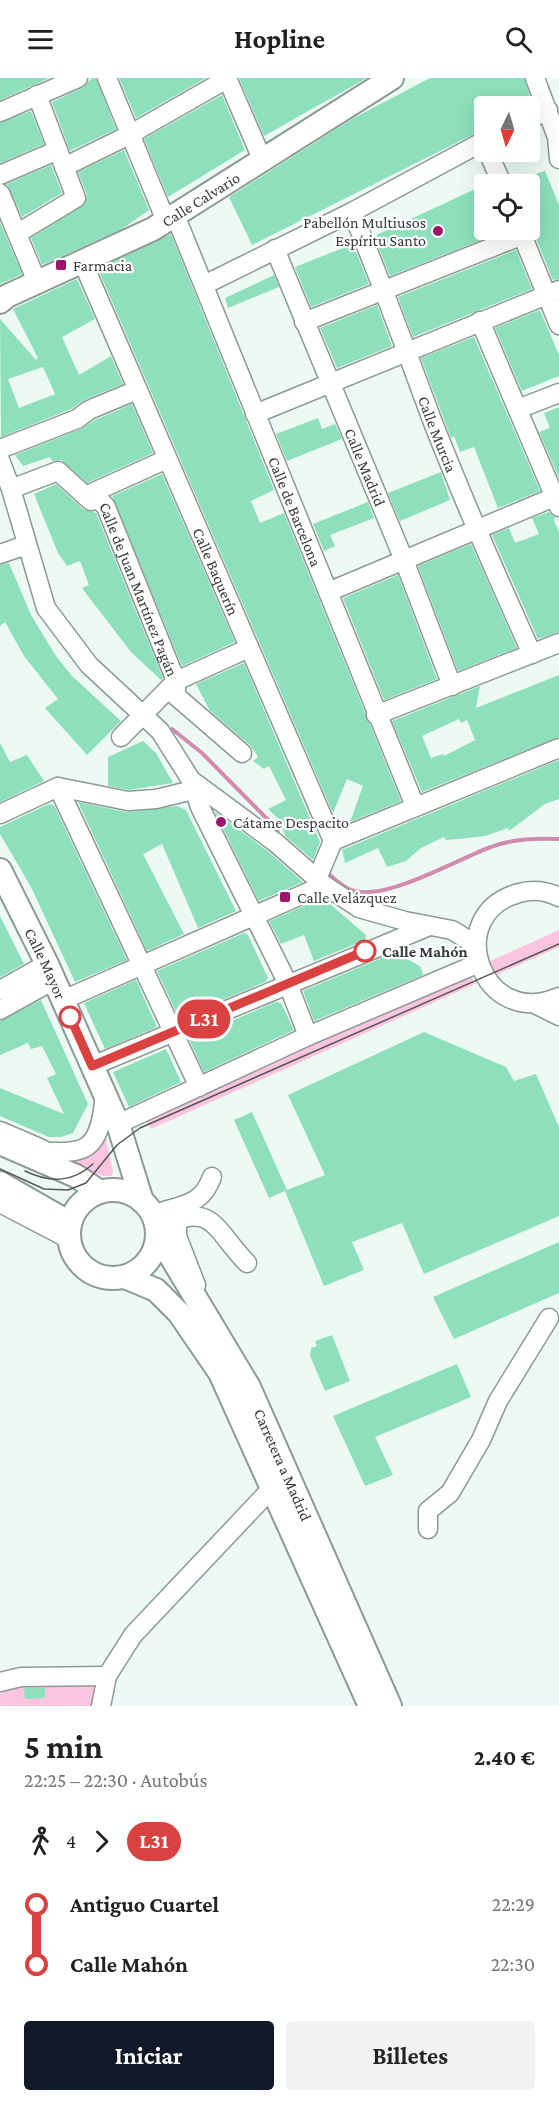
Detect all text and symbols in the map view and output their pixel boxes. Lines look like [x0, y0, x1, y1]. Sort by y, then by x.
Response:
icon: menu [24, 23, 57, 56]
icon: search [502, 23, 535, 56]
text: Hopline [234, 24, 325, 54]
north arrow [474, 96, 540, 162]
map controls [474, 96, 540, 240]
street label: Calle Calvario [159, 169, 243, 230]
button: locate [474, 174, 540, 240]
place label: Pabellón Multiusos Espíritu Santo [303, 214, 426, 250]
marker: Pabellón Multiusos Espíritu Santo [431, 224, 445, 238]
place label: Farmacia [73, 257, 133, 274]
marker: Farmacia [54, 258, 68, 272]
street label: Calle Murcia [415, 394, 460, 475]
street label: Calle Madrid [341, 426, 389, 509]
street label: Calle de Barcelona [265, 454, 325, 570]
street label: Calle de Juan Martínez Pagán [96, 498, 181, 679]
street label: Calle Baquerín [190, 525, 242, 618]
place label: Cátame Despacito [233, 814, 349, 832]
marker: Cátame Despacito [214, 815, 228, 829]
place label: Calle Velázquez [297, 889, 397, 907]
marker: Calle Velázquez [278, 890, 292, 904]
street label: Calle Mayor [21, 925, 70, 1002]
marker: Calle Mahón [354, 940, 376, 962]
place label: Calle Mahón [382, 943, 468, 960]
line badge: L31 [170, 1000, 238, 1038]
unlabelled marker [59, 1006, 81, 1028]
text: L31 [189, 1007, 219, 1031]
street label: Carretera a Madrid [251, 1406, 315, 1524]
text: 5 min [24, 1728, 103, 1765]
text: 2.40 € [474, 1745, 535, 1770]
text: 22:25 – 22:30 · Autobús [24, 1769, 207, 1791]
icon: walk [24, 1825, 57, 1858]
icon: forward [85, 1825, 118, 1858]
text: L31 [139, 1829, 169, 1853]
text: 4 [66, 1830, 76, 1852]
text: Antiguo Cuartel [70, 1892, 219, 1917]
text: 22:29 [492, 1893, 535, 1915]
text: Calle Mahón [70, 1952, 188, 1977]
text: 22:30 [491, 1953, 535, 1975]
button: Iniciar [24, 2021, 274, 2090]
button: Billetes [286, 2021, 535, 2090]

